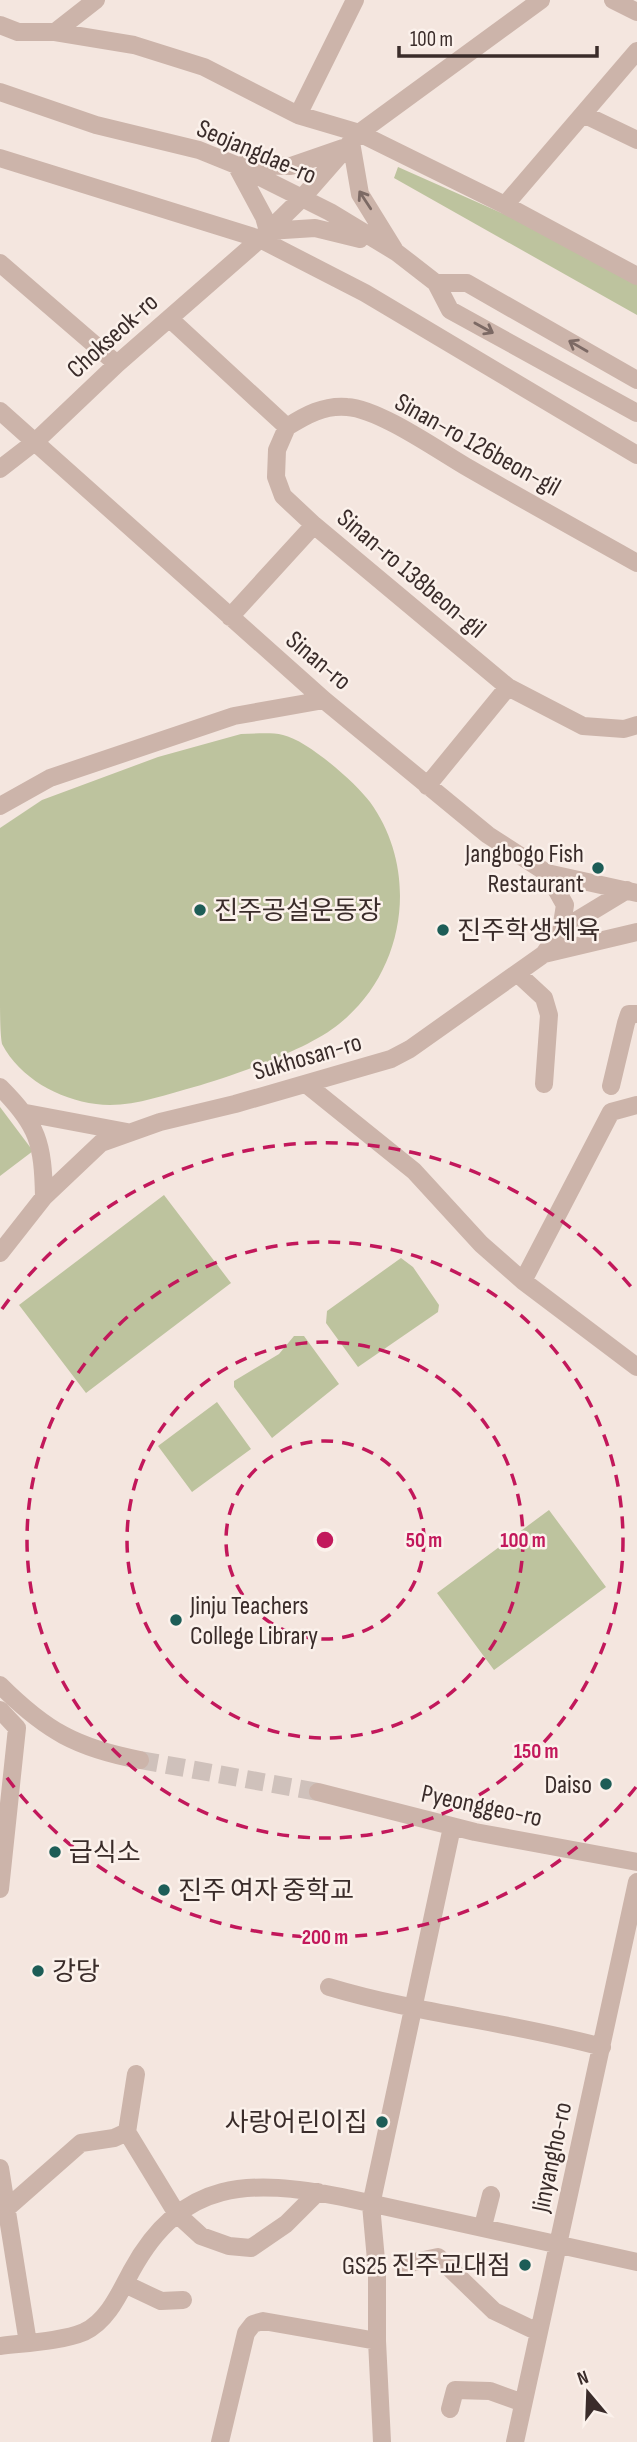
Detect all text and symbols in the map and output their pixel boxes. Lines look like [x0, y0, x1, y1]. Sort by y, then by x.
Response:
scale bar [399, 14, 597, 58]
text: 100 m [410, 27, 453, 52]
street label: Seojangdae-ro [192, 113, 321, 191]
one-way arrow [357, 191, 372, 210]
street label: Chokseok-ro [61, 287, 165, 385]
one-way arrow [473, 321, 493, 335]
one-way arrow [568, 339, 588, 353]
street label: Sinan-ro 126beon-gil [389, 387, 566, 504]
street label: Sinan-ro 138beon-gil [330, 503, 492, 645]
street label: Sinan-ro [279, 625, 357, 697]
place label: Jangbogo Fish Restaurant [464, 839, 584, 900]
marker: Jangbogo Fish Restaurant [590, 860, 606, 876]
place label: 진주공설운동장 [214, 896, 381, 927]
marker: 진주공설운동장 [192, 902, 208, 918]
place label: 진주학생체육 [457, 916, 601, 947]
marker: 진주학생체육 [435, 922, 451, 938]
street label: Sukhosan-ro [249, 1027, 365, 1088]
centre of rings [313, 1528, 337, 1552]
text: 50 m [406, 1528, 442, 1553]
text: 100 m [500, 1528, 546, 1553]
place label: Jinju Teachers College Library [189, 1591, 318, 1652]
marker: Jinju Teachers College Library [168, 1612, 184, 1628]
text: 150 m [514, 1739, 558, 1764]
place label: Daiso [544, 1770, 592, 1801]
marker: Daiso [598, 1776, 614, 1792]
street label: Pyeonggeo-ro [418, 1779, 545, 1834]
place label: 급식소 [69, 1838, 141, 1869]
marker: 급식소 [47, 1844, 63, 1860]
place label: 진주 여자 중학교 [178, 1876, 354, 1907]
marker: 진주 여자 중학교 [156, 1882, 172, 1898]
text: 200 m [302, 1925, 348, 1950]
place label: 강당 [52, 1957, 100, 1988]
marker: 강당 [30, 1963, 46, 1979]
street label: Jinyangho-ro [525, 2099, 579, 2216]
place label: 사랑어린이집 [224, 2108, 368, 2139]
marker: 사랑어린이집 [374, 2114, 390, 2130]
place label: GS25 진주교대점 [342, 2251, 511, 2282]
marker: GS25 진주교대점 [517, 2257, 533, 2273]
north arrow [553, 2358, 623, 2428]
text: N [574, 2366, 591, 2391]

